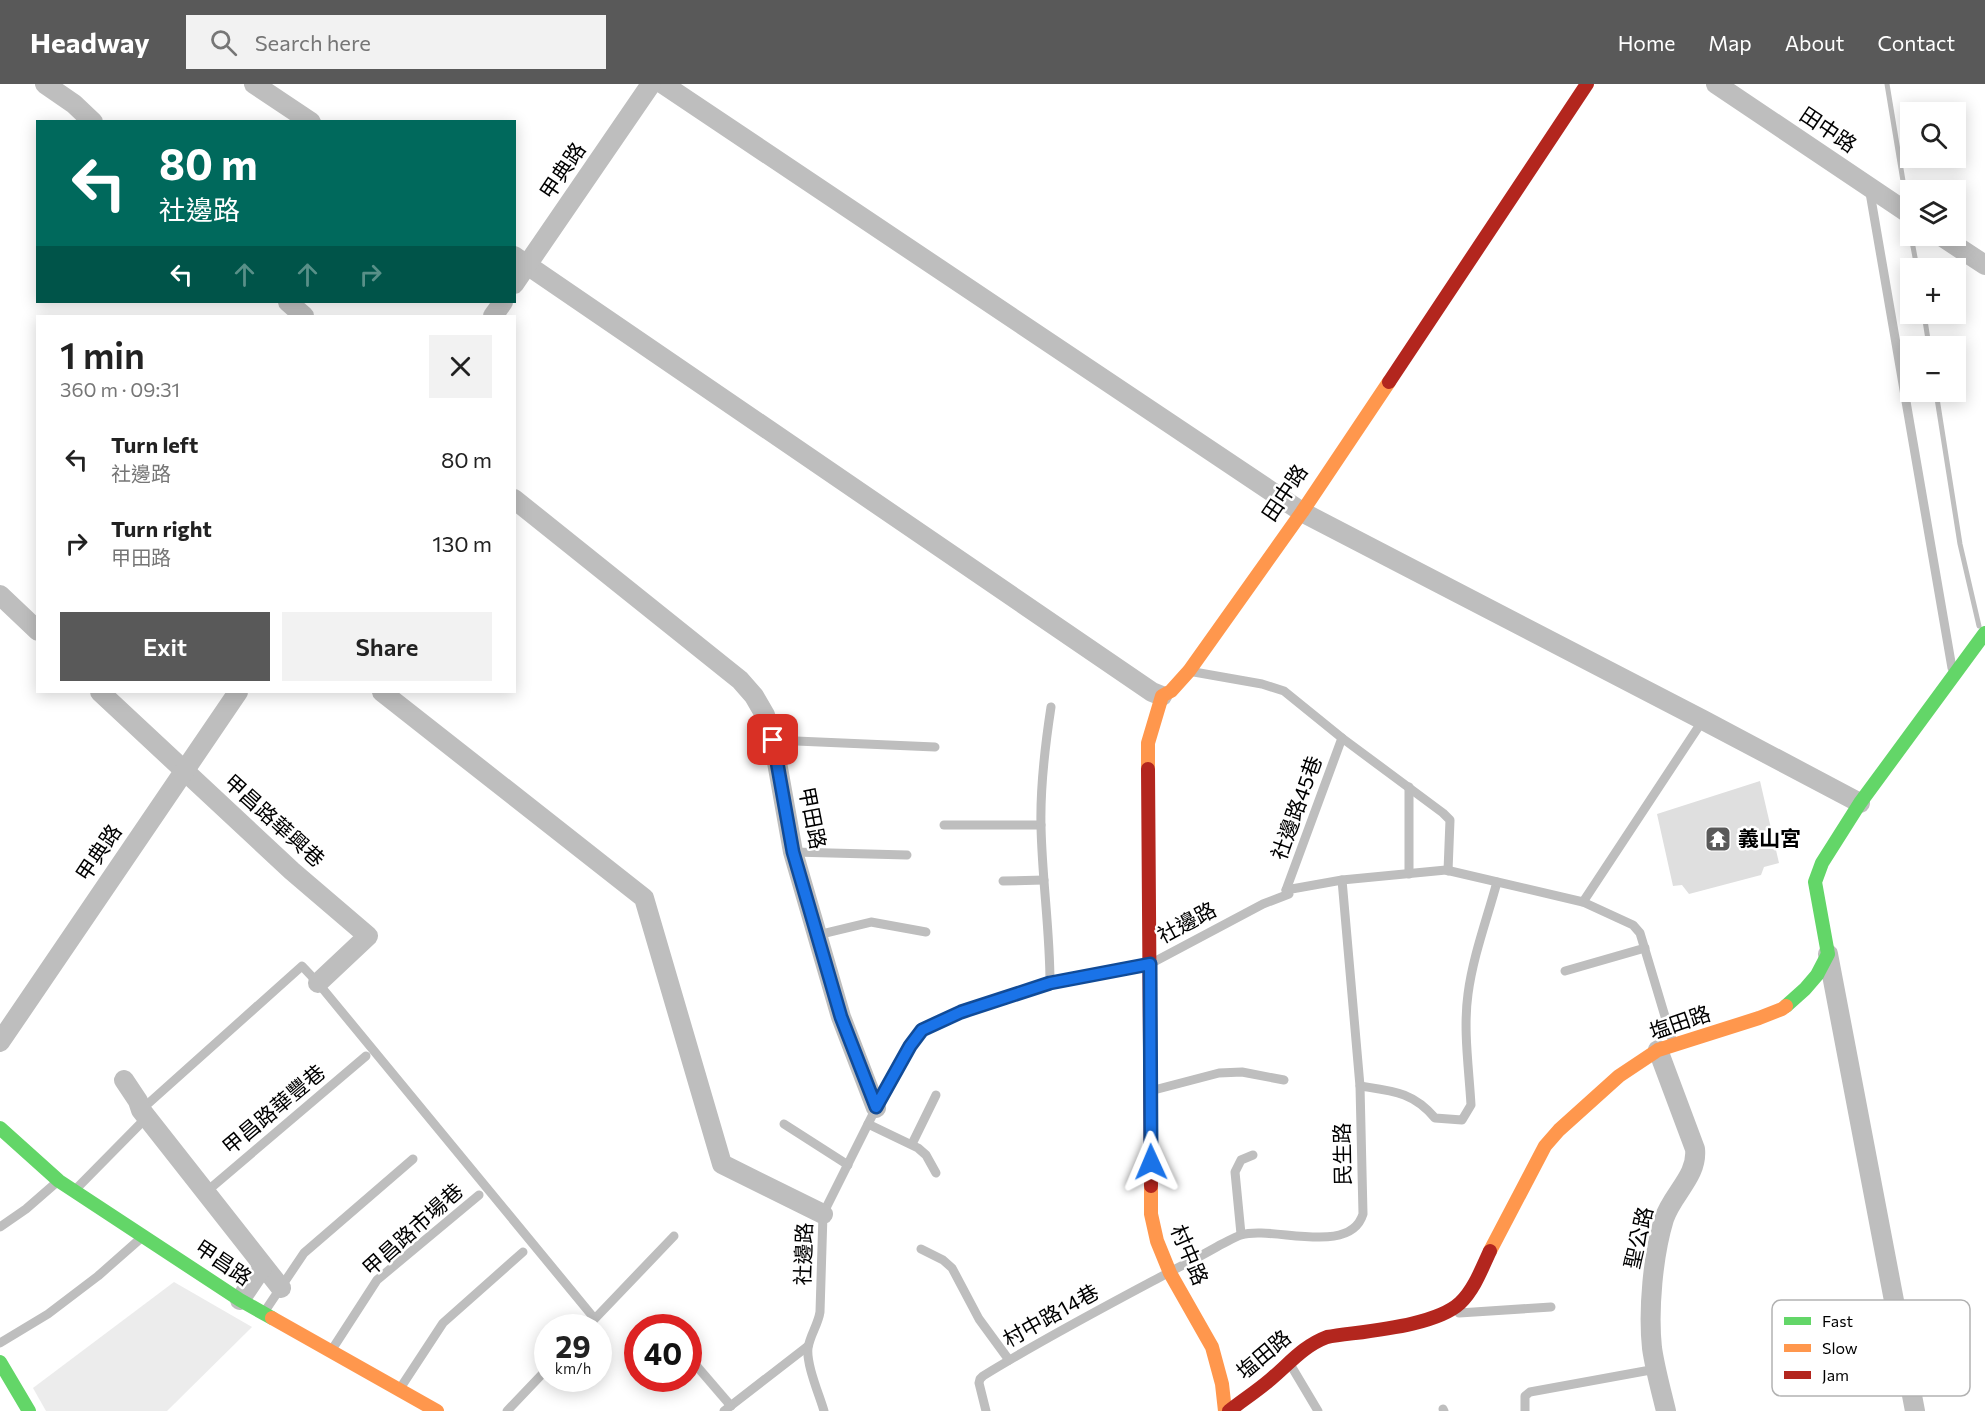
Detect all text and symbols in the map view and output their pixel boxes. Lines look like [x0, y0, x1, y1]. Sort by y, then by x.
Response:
search box [186, 15, 606, 69]
text: Headway [30, 25, 150, 59]
icon: search [207, 26, 240, 59]
text: Search here [255, 29, 371, 56]
text: Home [1618, 30, 1675, 55]
text: Map [1708, 30, 1752, 55]
text: About [1785, 30, 1844, 55]
text: Contact [1877, 30, 1955, 55]
street label: 田中路 [1796, 101, 1862, 157]
map controls [1900, 102, 1966, 402]
button: search [1900, 102, 1966, 168]
text: 80 m [159, 137, 258, 189]
street label: 甲典路 [534, 137, 590, 203]
icon: left [60, 144, 138, 222]
button: layers [1900, 180, 1966, 246]
text: 社邊路 [159, 193, 240, 226]
icon: left [165, 258, 198, 291]
icon: ahead [228, 258, 261, 291]
icon: ahead [291, 258, 324, 291]
icon: right [354, 258, 387, 291]
button: + [1900, 258, 1966, 324]
text: 1 min [60, 332, 145, 376]
button: close [429, 335, 492, 398]
button: − [1900, 336, 1966, 402]
text: 360 m · 09:31 [60, 377, 180, 401]
text: Turn left [111, 431, 198, 458]
icon: left [60, 443, 93, 476]
text: 80 m [441, 446, 492, 473]
street label: 田中路 [1256, 459, 1312, 525]
text: 社邊路 [111, 461, 171, 485]
text: Turn right [111, 515, 212, 542]
icon: right [60, 527, 93, 560]
text: 130 m [432, 530, 492, 557]
text: 甲田路 [111, 545, 171, 569]
button: Exit [60, 612, 270, 681]
button: Share [282, 612, 492, 681]
pin [747, 714, 798, 765]
icon: arrive [756, 723, 789, 756]
street label: 社邊路45巷 [1265, 752, 1326, 863]
street label: 甲昌路華興巷 [220, 768, 330, 871]
street label: 甲田路 [795, 784, 832, 851]
street label: 甲典路 [70, 819, 126, 885]
temple icon: 義山宮 [1703, 824, 1733, 854]
place label: 義山宮 [1738, 825, 1801, 850]
street label: 社邊路 [1153, 896, 1220, 948]
street label: 塩田路 [1646, 1000, 1713, 1044]
street label: 甲昌路華豐巷 [217, 1059, 329, 1159]
street label: 民生路 [1328, 1122, 1355, 1186]
position arrow [1119, 1130, 1183, 1194]
street label: 甲昌路市場巷 [357, 1177, 467, 1280]
street label: 聖公路 [1618, 1204, 1657, 1271]
street label: 村中路 [1167, 1221, 1214, 1288]
street label: 社邊路 [789, 1222, 816, 1286]
street label: 甲昌路 [191, 1234, 257, 1290]
street label: 村中路14巷 [998, 1278, 1103, 1351]
legend [1772, 1300, 1970, 1396]
text: Fast [1822, 1311, 1853, 1330]
speed limit sign: 40 [624, 1314, 702, 1392]
street label: 塩田路 [1231, 1324, 1295, 1384]
text: 29 [555, 1327, 591, 1364]
text: Slow [1822, 1338, 1858, 1357]
text: km/h [555, 1359, 591, 1377]
text: Jam [1822, 1365, 1849, 1384]

